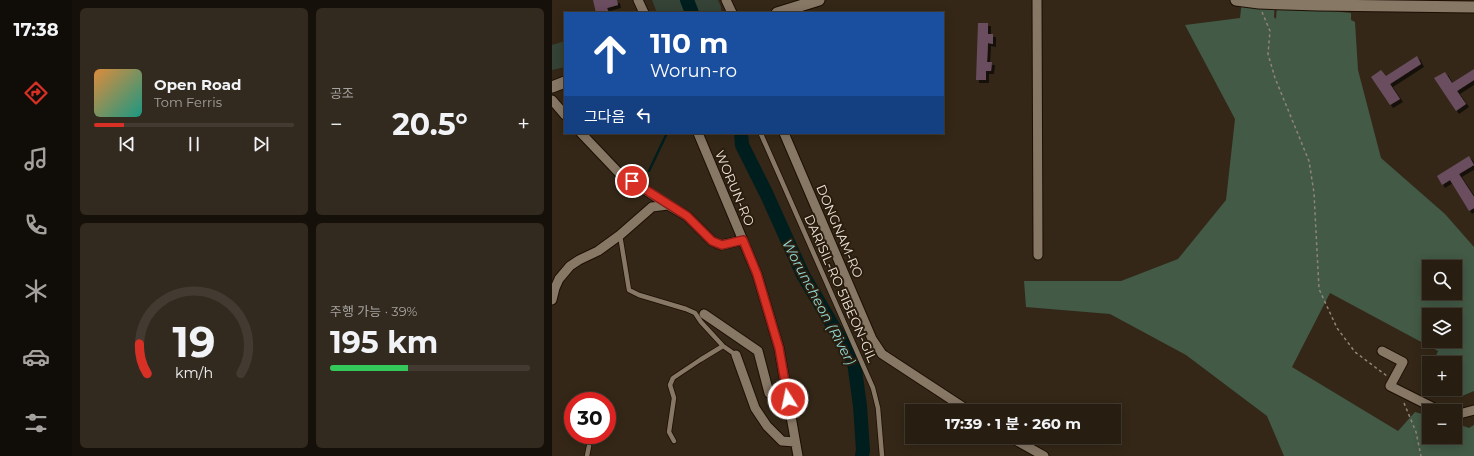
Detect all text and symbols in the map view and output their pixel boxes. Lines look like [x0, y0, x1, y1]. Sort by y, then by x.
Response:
text: 17:38 [13, 19, 59, 41]
text: 110 m [650, 26, 728, 60]
icon: ahead [584, 28, 636, 80]
text: Worun-ro [650, 60, 737, 82]
text: Open Road [154, 75, 242, 94]
icon: directions [22, 79, 50, 107]
text: 공조 [330, 85, 354, 101]
text: Tom Ferris [154, 94, 222, 110]
icon: left [633, 104, 655, 126]
text: 20.5° [392, 106, 468, 143]
text: 그다음 [584, 107, 625, 126]
text: − [330, 111, 343, 138]
text: + [517, 111, 530, 138]
icon: previous [116, 133, 138, 155]
icon: pause [183, 133, 205, 155]
icon: next [250, 133, 272, 155]
icon: music [22, 145, 50, 173]
street label: WORUN-RO [712, 148, 758, 228]
pin [615, 164, 649, 198]
icon: arrive [621, 170, 643, 192]
street label: DONGNAM-RO [813, 182, 867, 280]
icon: phone [22, 211, 50, 239]
street label: DARISIL-RO 51BEON-GIL [801, 212, 881, 365]
water label: Woruncheon (River) [778, 236, 860, 368]
map controls [1422, 260, 1462, 444]
button: search [1422, 260, 1462, 300]
icon: climate [22, 277, 50, 305]
text: 주행 가능 · 39% [330, 303, 417, 319]
button: layers [1422, 308, 1462, 348]
text: 19 [173, 316, 215, 366]
text: 195 km [330, 324, 438, 361]
icon: car [22, 343, 50, 371]
button: + [1422, 356, 1462, 396]
text: km/h [175, 363, 213, 381]
position arrow [767, 378, 809, 420]
speed limit sign: 30 [564, 392, 616, 444]
button: − [1422, 404, 1462, 444]
icon: filters [22, 409, 50, 437]
text: 17:39 · 1 분 · 260 m [945, 414, 1081, 433]

